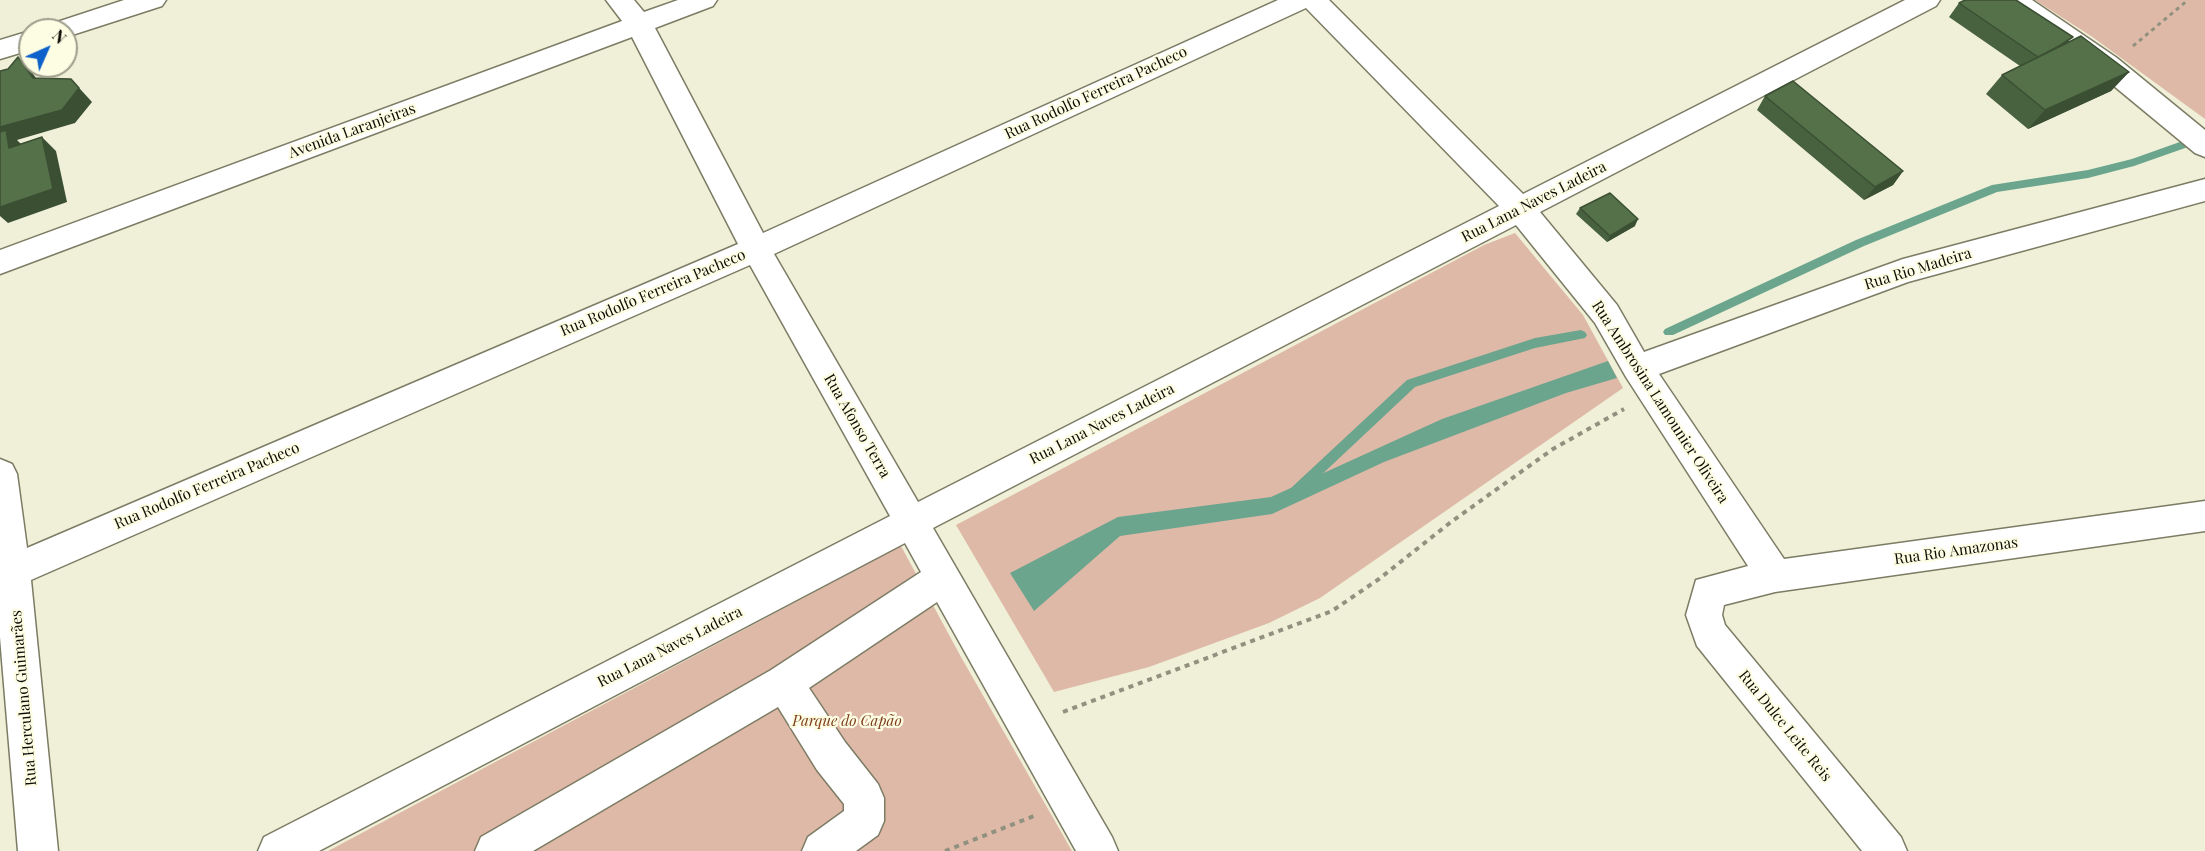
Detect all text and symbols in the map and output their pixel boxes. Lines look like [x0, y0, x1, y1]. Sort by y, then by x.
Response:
north arrow [18, 18, 78, 78]
text: N [48, 25, 71, 48]
street label: Rua Rodolfo Ferreira Pacheco [1002, 43, 1190, 143]
street label: Avenida Laranjeiras [286, 100, 418, 162]
street label: Rua Lana Naves Ladeira [1459, 158, 1609, 246]
street label: Rua Rio Madeira [1862, 244, 1974, 294]
street label: Rua Rodolfo Ferreira Pacheco [558, 246, 748, 340]
street label: Rua Ambrosina Lamounier Oliveira [1588, 297, 1732, 507]
street label: Rua Afonso Terra [820, 371, 894, 481]
street label: Rua Lana Naves Ladeira [1027, 380, 1177, 468]
street label: Rua Rodolfo Ferreira Pacheco [112, 439, 302, 533]
street label: Rua Rio Amazonas [1893, 533, 2019, 569]
street label: Rua Lana Naves Ladeira [595, 603, 745, 691]
street label: Rua Herculano Guimarães [7, 609, 41, 787]
street label: Rua Dulce Leite Reis [1735, 667, 1835, 785]
park label: Parque do Capão [792, 712, 902, 730]

